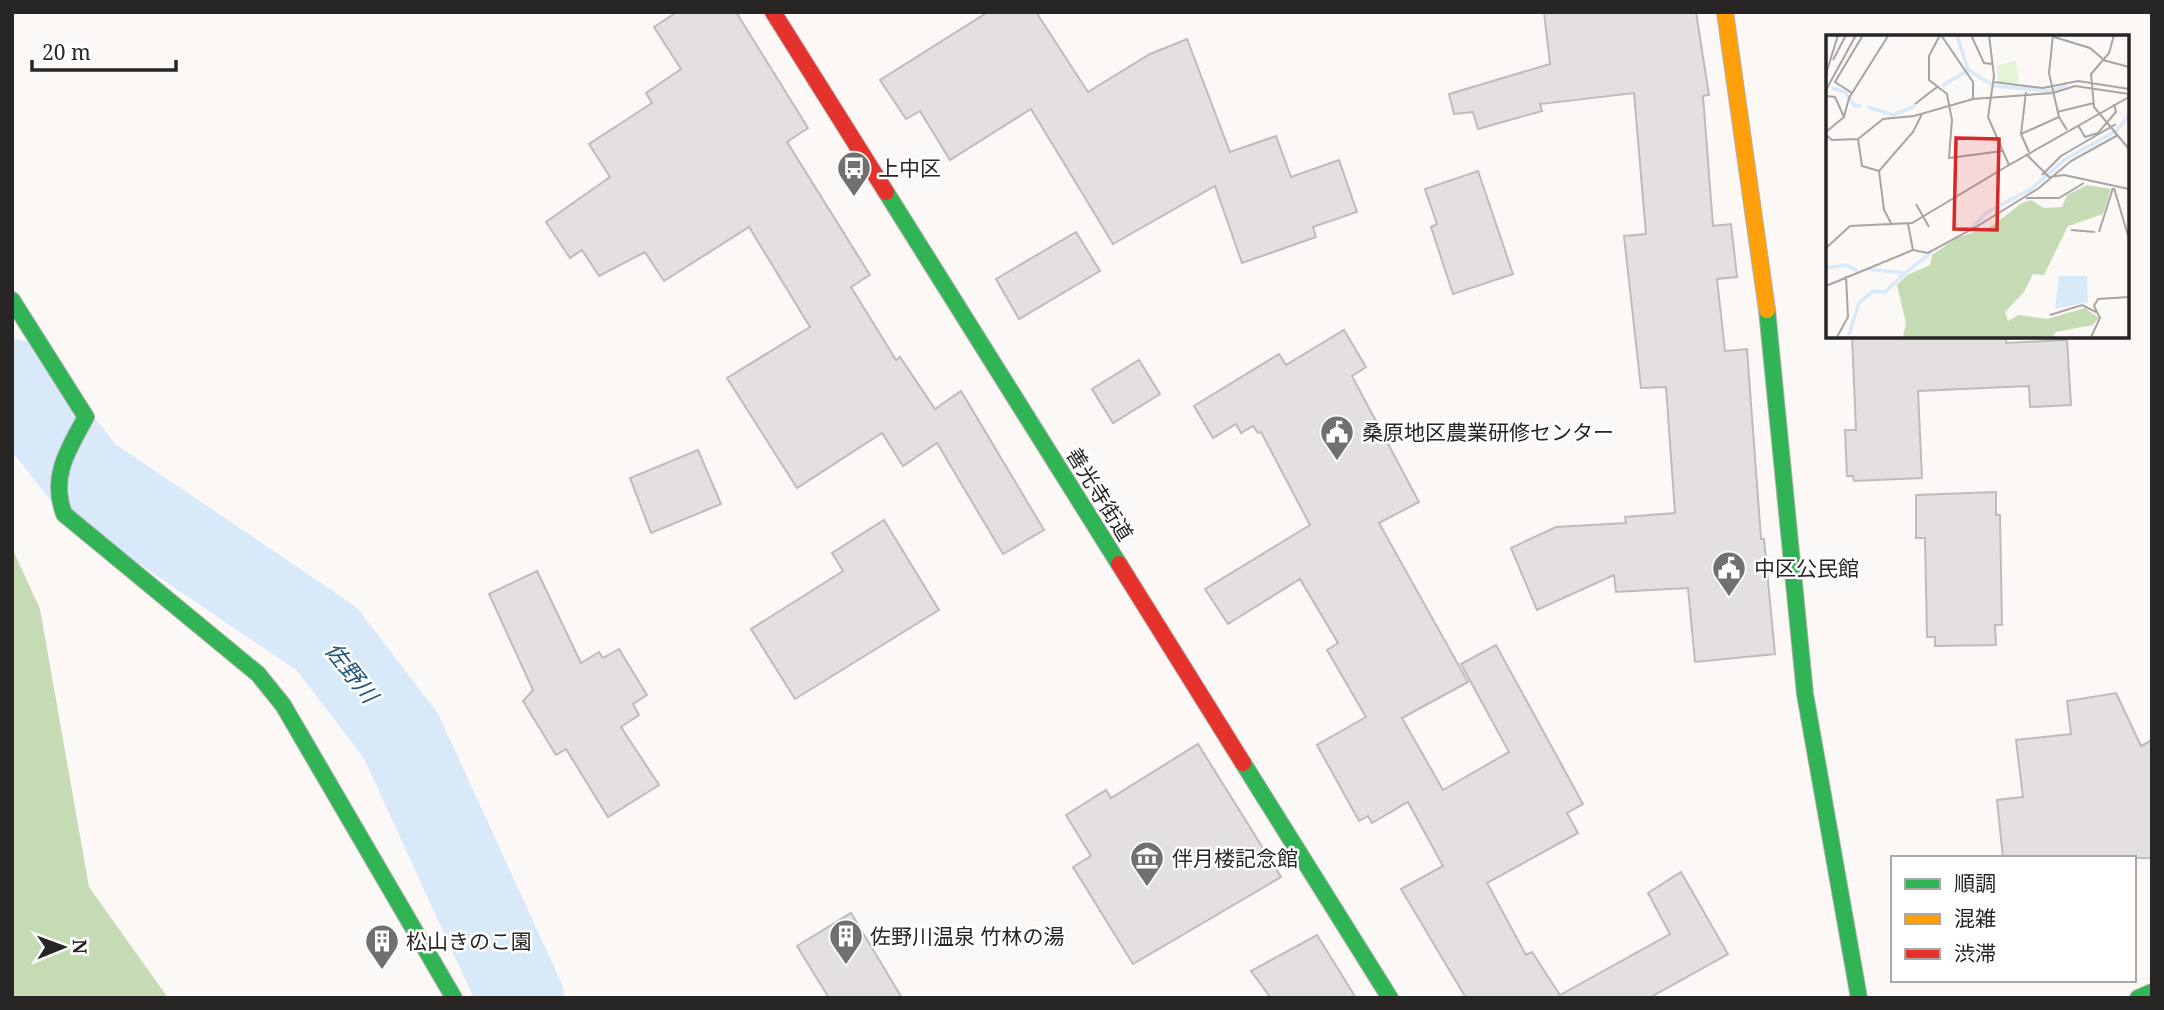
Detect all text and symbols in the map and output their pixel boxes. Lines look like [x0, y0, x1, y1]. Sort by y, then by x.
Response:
scale bar [32, 28, 175, 72]
inset map [1826, 35, 2129, 338]
text: 20 m [42, 38, 91, 66]
bus stop icon: 上中区 [835, 149, 873, 198]
place label: 上中区 [878, 154, 941, 182]
public building icon: 桑原地区農業研修センター [1318, 413, 1356, 462]
place label: 桑原地区農業研修センター [1362, 418, 1614, 446]
street label: 善光寺街道 [1060, 442, 1140, 546]
public building icon: 中区公民館 [1710, 549, 1748, 598]
place label: 中区公民館 [1754, 554, 1859, 582]
water label: 佐野川 [318, 635, 388, 711]
museum icon: 伴月楼記念館 [1128, 839, 1166, 888]
place label: 伴月楼記念館 [1172, 844, 1298, 872]
legend [1891, 856, 2136, 982]
text: 順調 [1954, 869, 1996, 897]
text: 混雑 [1954, 904, 1996, 932]
north arrow [28, 912, 98, 982]
building icon: 佐野川温泉 竹林の湯 [827, 917, 865, 966]
building icon: 松山きのこ園 [363, 922, 401, 971]
place label: 佐野川温泉 竹林の湯 [870, 922, 1064, 950]
place label: 松山きのこ園 [406, 927, 532, 955]
text: N [67, 939, 93, 954]
text: 渋滞 [1954, 939, 1996, 967]

